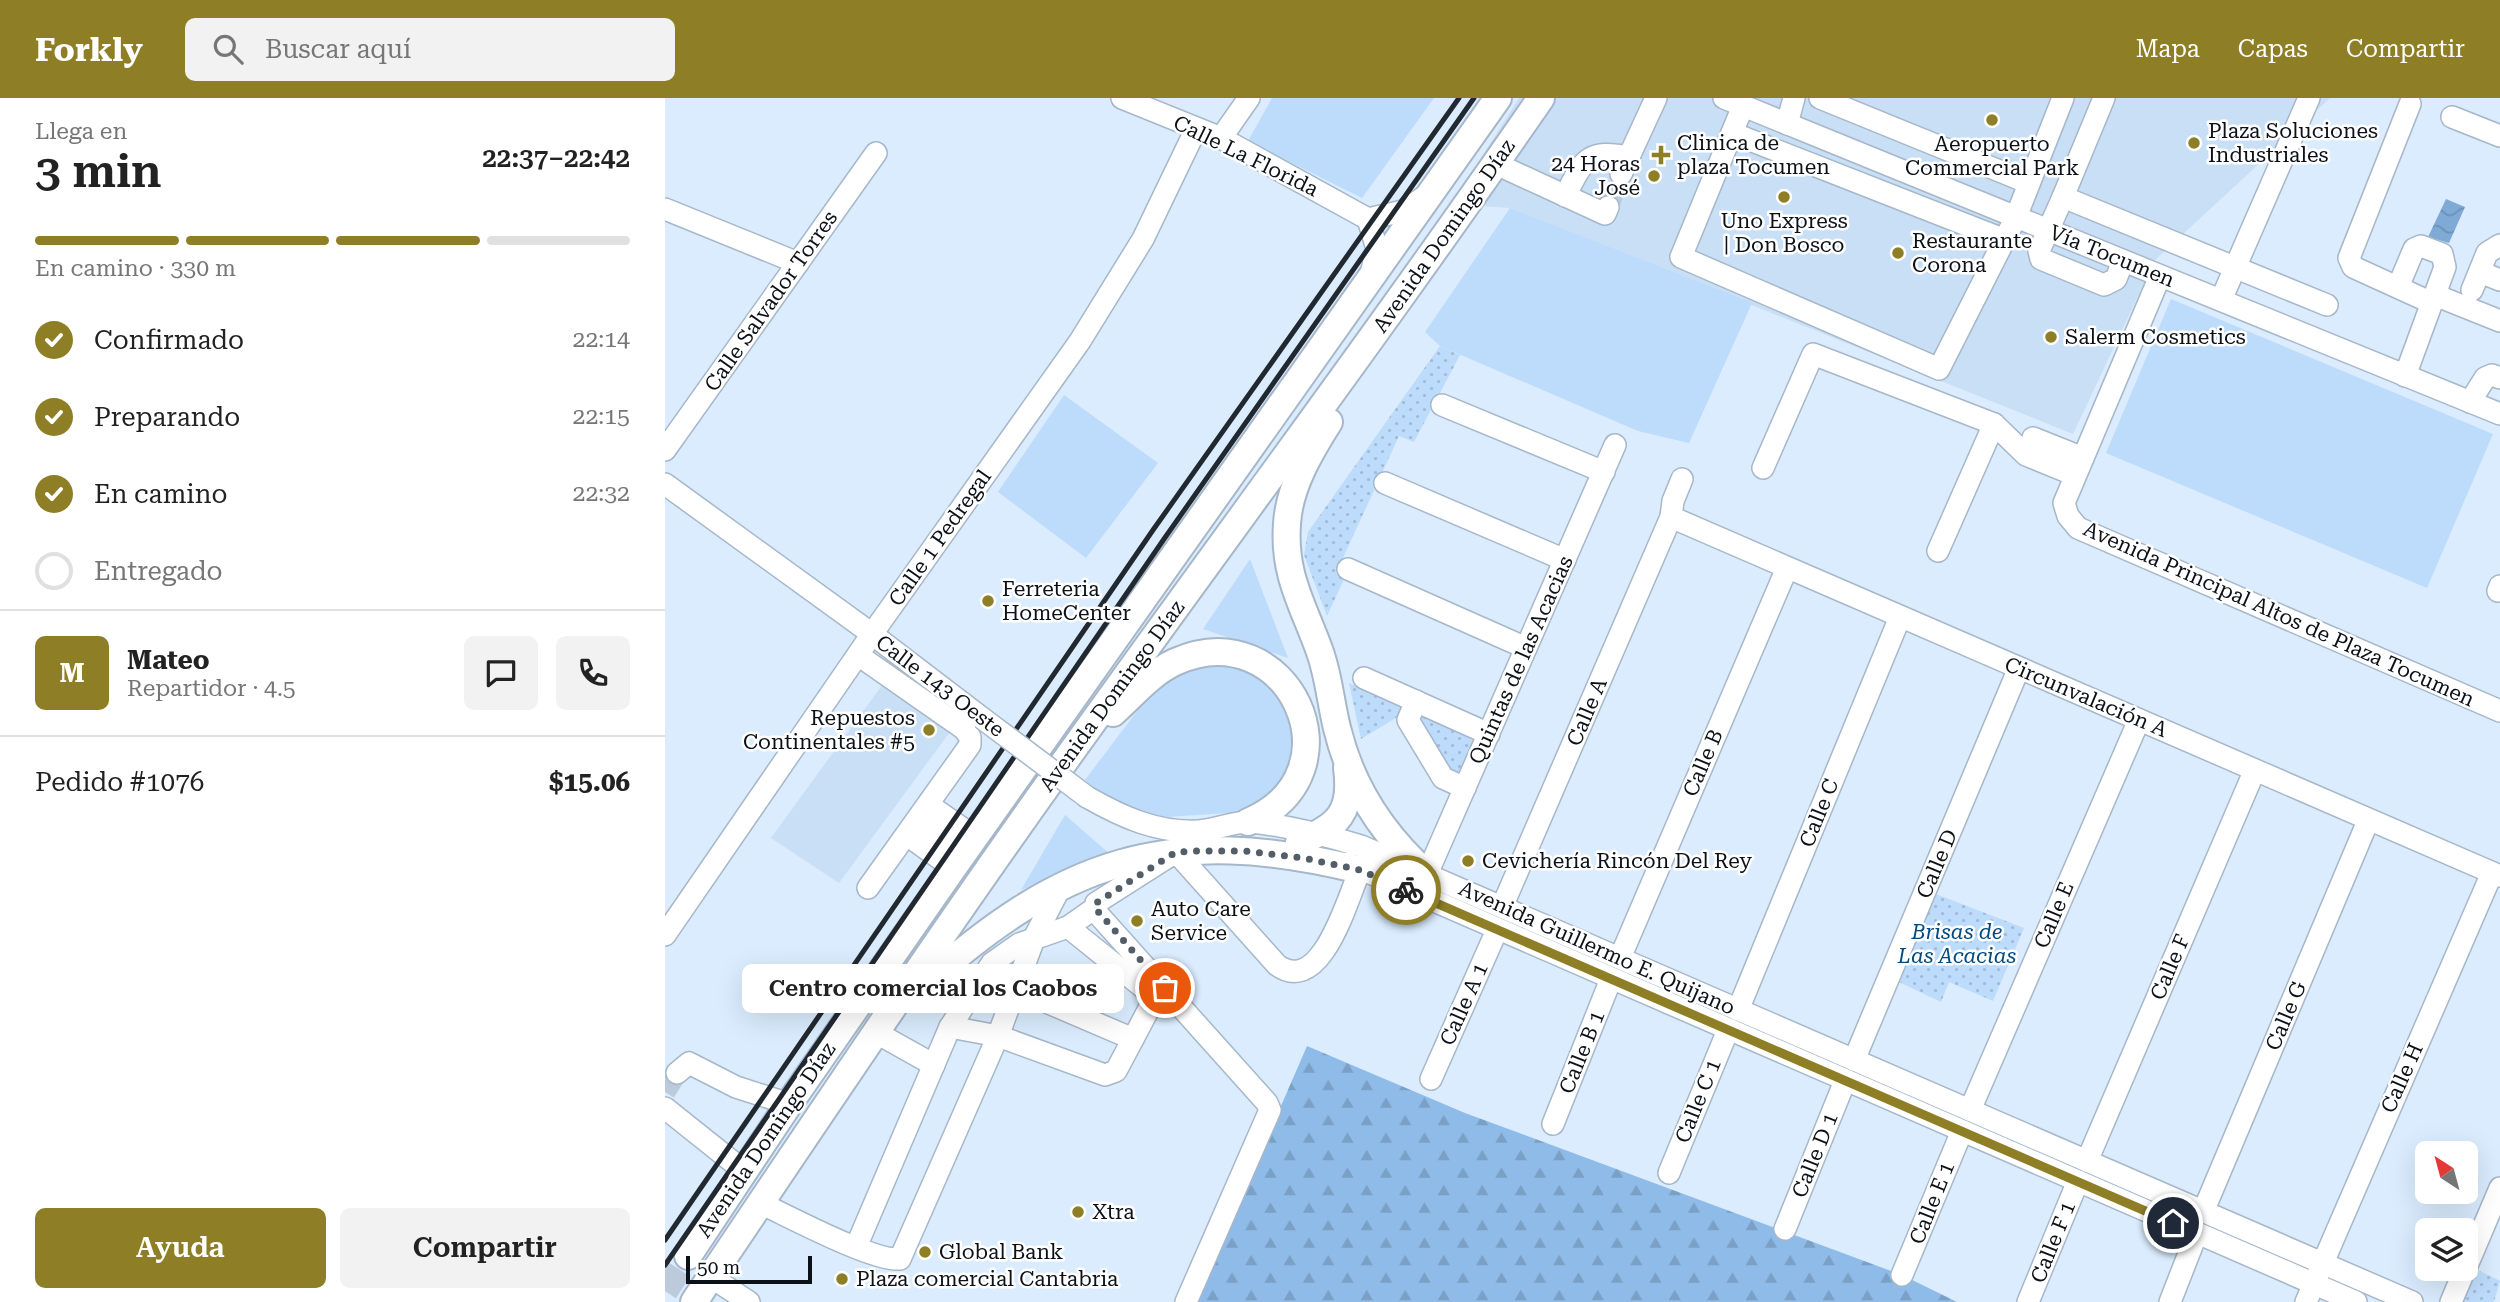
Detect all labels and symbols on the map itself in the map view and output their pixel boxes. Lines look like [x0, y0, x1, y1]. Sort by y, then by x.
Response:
street label: Calle La Florida [1170, 111, 1323, 202]
marker: Aeropuerto Commercial Park [1984, 112, 2000, 128]
place label: Plaza Soluciones Industriales [2208, 119, 2378, 167]
place label: Clinica de plaza Tocumen [1677, 131, 1830, 179]
place label: Aeropuerto Commercial Park [1905, 132, 2079, 180]
street label: Avenida Domingo Díaz [1368, 135, 1520, 337]
marker: Plaza Soluciones Industriales [2186, 135, 2202, 151]
marker: Clinica de plaza Tocumen [1651, 145, 1671, 165]
place label: 24 Horas José [1551, 152, 1640, 200]
marker: 24 Horas José [1646, 168, 1662, 184]
marker: Uno Express | Don Bosco [1776, 189, 1792, 205]
street label: Calle Salvador Torres [700, 206, 842, 396]
place label: Uno Express | Don Bosco [1720, 209, 1848, 257]
street label: Vía Tocumen [2046, 220, 2178, 292]
place label: Restaurante Corona [1912, 229, 2032, 277]
marker: Restaurante Corona [1890, 245, 1906, 261]
place label: Salerm Cosmetics [2065, 325, 2246, 349]
marker: Salerm Cosmetics [2043, 329, 2059, 345]
street label: Calle 1 Pedregal [884, 465, 996, 611]
street label: Avenida Principal Altos de Plaza Tocumen [2080, 517, 2479, 712]
street label: Quintas de las Acacias [1464, 552, 1578, 768]
place label: Ferreteria HomeCenter [1002, 577, 1131, 625]
marker: Ferreteria HomeCenter [980, 593, 996, 609]
street label: Avenida Domingo Díaz [1035, 596, 1189, 796]
street label: Calle 143 Oeste [871, 630, 1009, 742]
street label: Circunvalación A [2001, 652, 2171, 742]
street label: Calle A [1562, 674, 1612, 749]
place label: Repuestos Continentales #5 [743, 706, 915, 754]
marker: Repuestos Continentales #5 [921, 722, 937, 738]
street label: Calle B [1678, 726, 1728, 800]
street label: Calle C [1795, 775, 1843, 851]
street label: Calle D [1912, 826, 1962, 902]
place label: Cevichería Rincón Del Rey [1482, 849, 1753, 873]
marker: Cevichería Rincón Del Rey [1460, 853, 1476, 869]
courier [1371, 855, 1441, 925]
street label: Avenida Guillermo E. Quijano [1455, 876, 1739, 1020]
street label: Calle E [2029, 878, 2079, 952]
place label: Auto Care Service [1151, 897, 1251, 945]
marker: Auto Care Service [1129, 913, 1145, 929]
park label: Brisas de Las Acacias [1897, 920, 2017, 968]
street label: Calle F [2146, 931, 2194, 1003]
pin [1135, 958, 1195, 1018]
street label: Calle A 1 [1435, 959, 1493, 1049]
callout: Centro comercial los Caobos [742, 964, 1123, 1012]
street label: Calle G [2261, 978, 2311, 1054]
street label: Calle B 1 [1555, 1007, 1609, 1097]
street label: Avenida Domingo Díaz [692, 1038, 840, 1242]
street label: Calle H [2376, 1039, 2428, 1117]
street label: Calle C 1 [1670, 1056, 1726, 1146]
street label: Calle D 1 [1787, 1109, 1843, 1201]
north arrow [2415, 1141, 2478, 1204]
street label: Calle E 1 [1905, 1158, 1959, 1248]
pin [2143, 1193, 2203, 1253]
street label: Calle F 1 [2026, 1198, 2080, 1286]
place label: Xtra [1092, 1200, 1135, 1224]
marker: Xtra [1070, 1204, 1086, 1220]
place label: Global Bank [939, 1240, 1063, 1264]
marker: Global Bank [917, 1244, 933, 1260]
scale bar [686, 1253, 812, 1285]
place label: Plaza comercial Cantabria [856, 1267, 1119, 1291]
marker: Plaza comercial Cantabria [834, 1271, 850, 1287]

